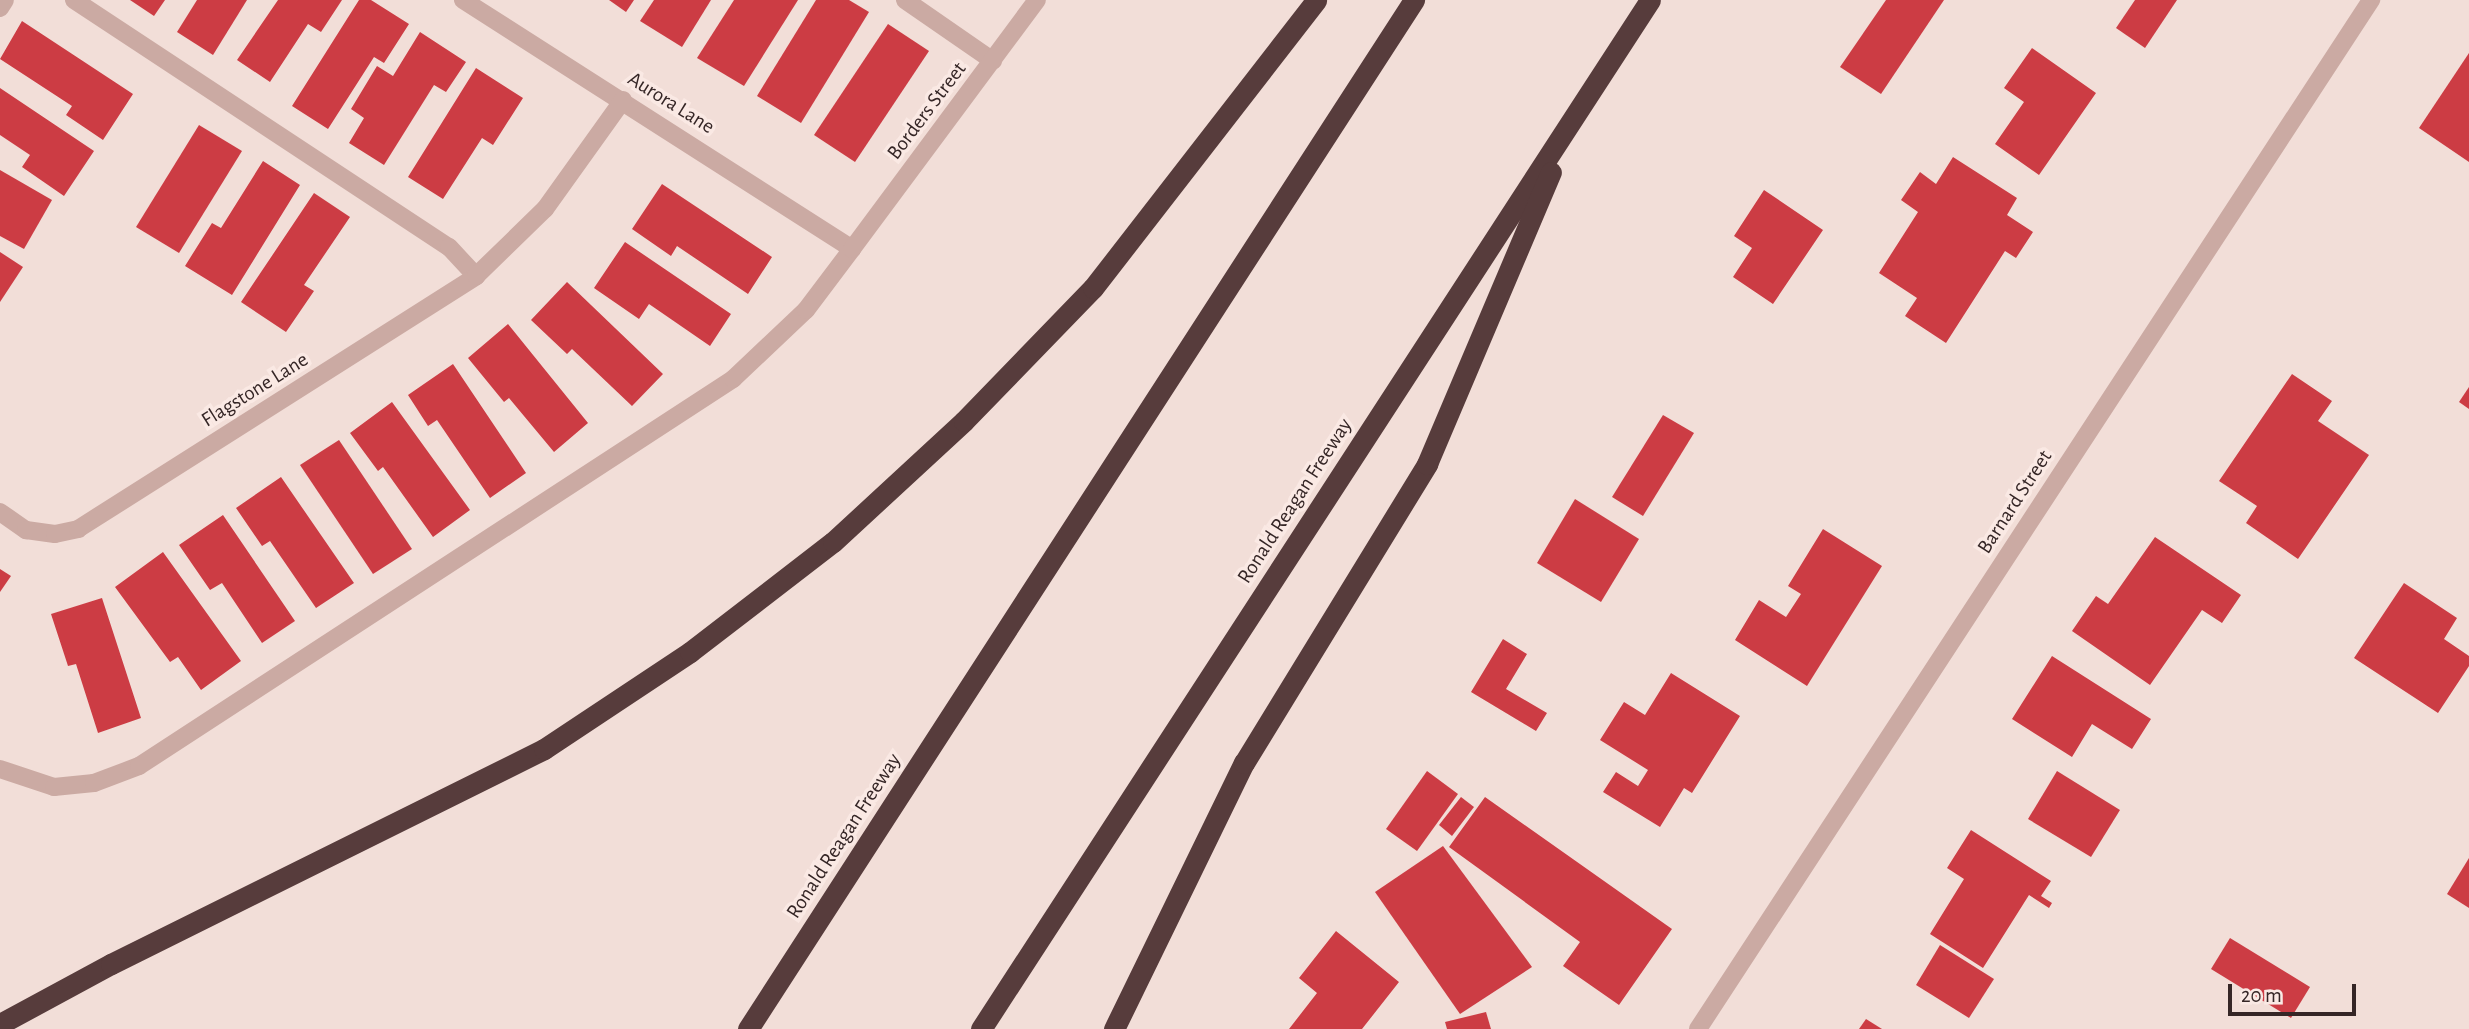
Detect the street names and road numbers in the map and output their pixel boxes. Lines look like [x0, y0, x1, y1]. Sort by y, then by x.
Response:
street label: Borders Street [882, 57, 972, 165]
street label: Aurora Lane [623, 66, 719, 140]
street label: Flagstone Lane [197, 347, 313, 433]
street label: Ronald Reagan Freeway [1232, 414, 1358, 588]
street label: Barnard Street [1972, 445, 2058, 559]
street label: Ronald Reagan Freeway [781, 749, 907, 923]

